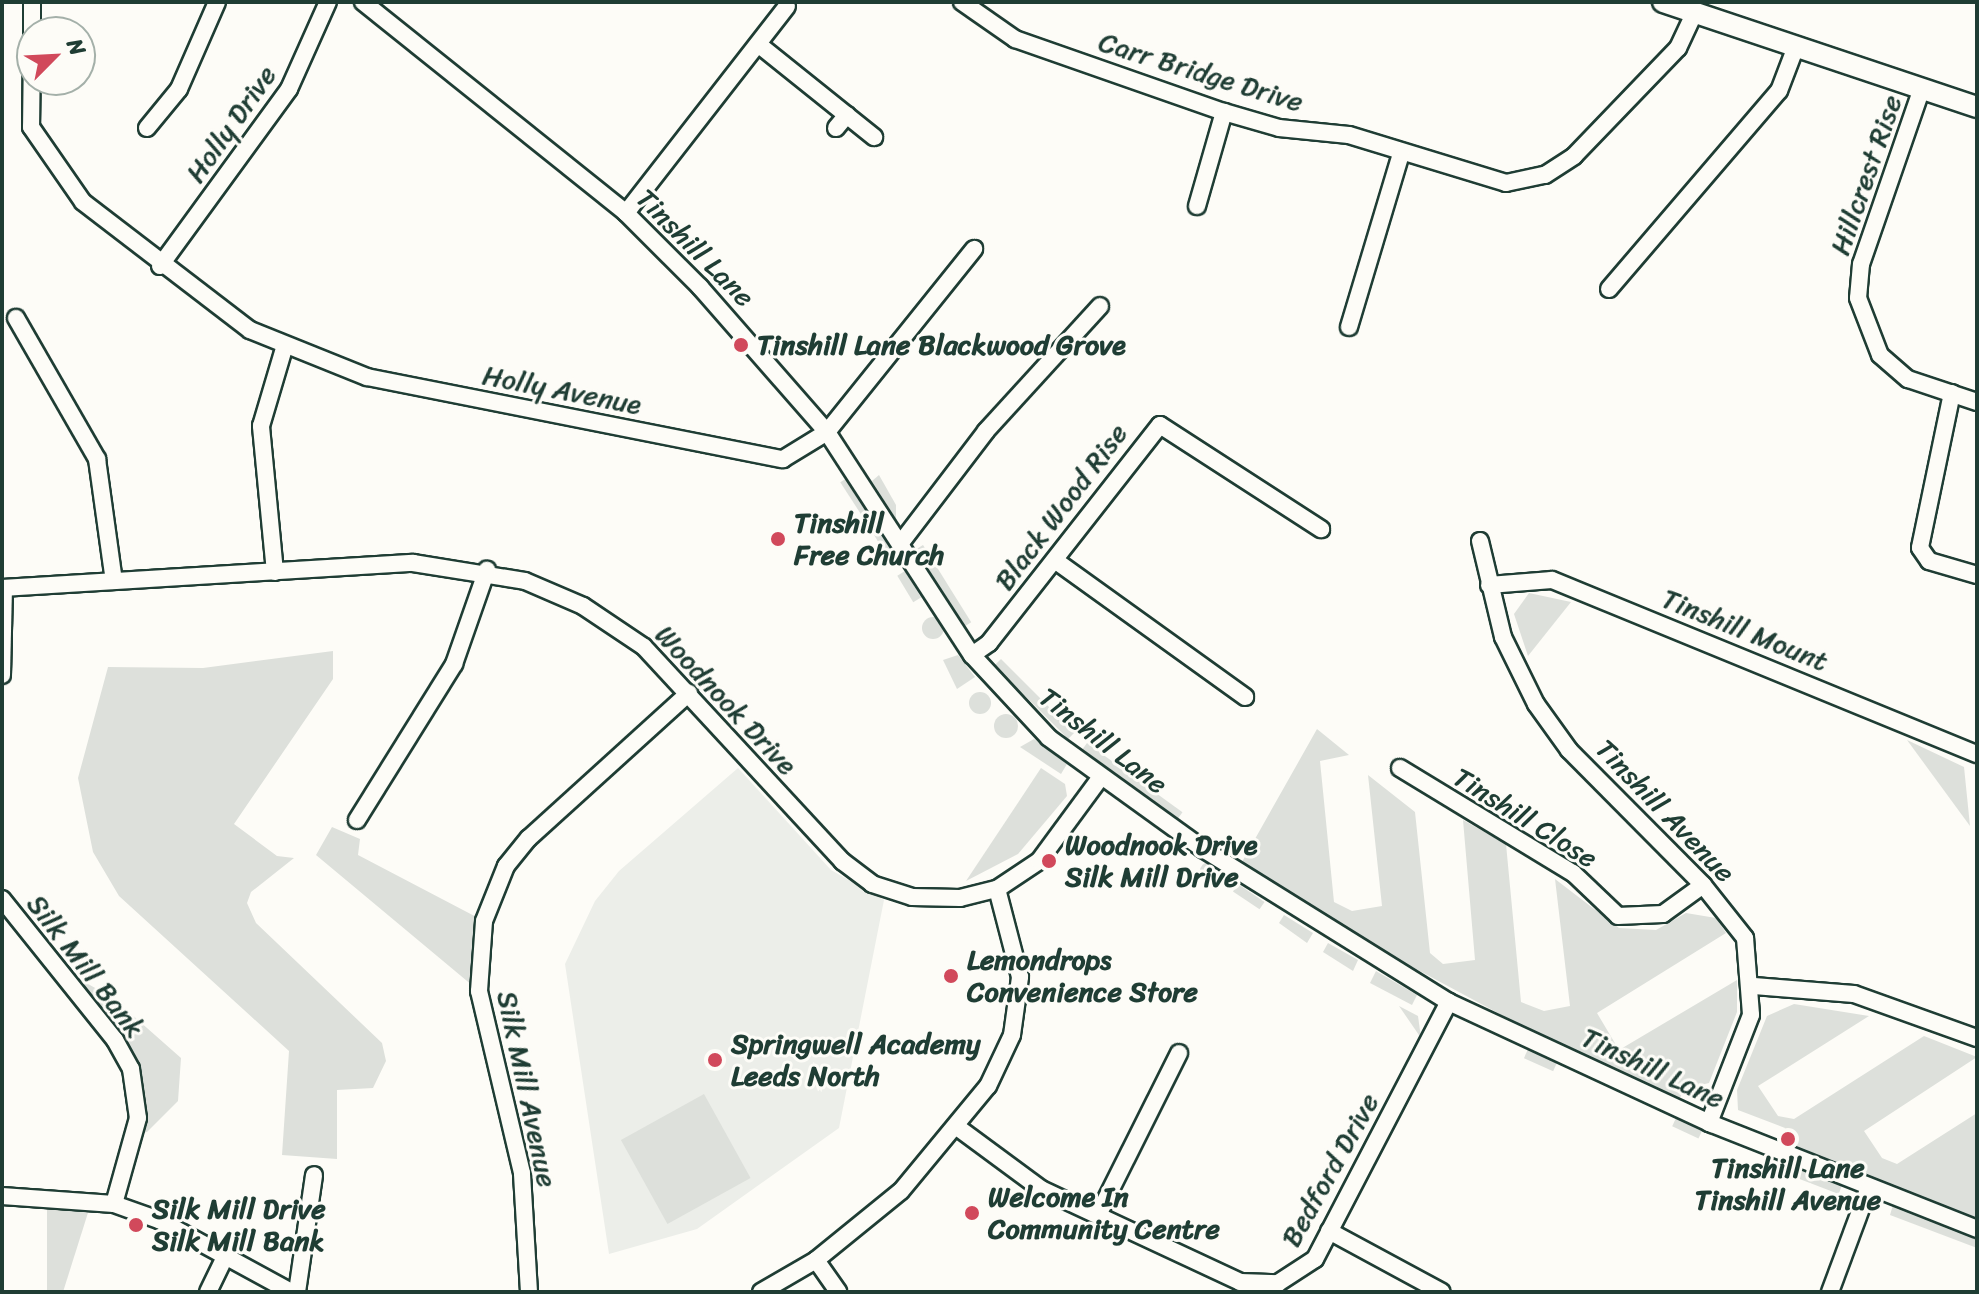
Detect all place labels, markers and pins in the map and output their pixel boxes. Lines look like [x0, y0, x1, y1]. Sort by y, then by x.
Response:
place label: Tinshill Lane Blackwood Grove [757, 328, 1126, 362]
marker: Tinshill Lane Blackwood Grove [732, 336, 750, 354]
place label: Tinshill Free Church [794, 506, 944, 572]
marker: Tinshill Free Church [769, 530, 787, 548]
place label: Woodnook Drive Silk Mill Drive [1065, 828, 1258, 894]
marker: Woodnook Drive Silk Mill Drive [1040, 852, 1058, 870]
place label: Lemondrops Convenience Store [967, 943, 1199, 1009]
marker: Lemondrops Convenience Store [942, 967, 960, 985]
place label: Springwell Academy Leeds North [731, 1027, 980, 1093]
marker: Springwell Academy Leeds North [706, 1051, 724, 1069]
marker: Tinshill Lane Tinshill Avenue [1779, 1130, 1797, 1148]
place label: Tinshill Lane Tinshill Avenue [1695, 1151, 1881, 1217]
place label: Welcome In Community Centre [988, 1180, 1220, 1246]
place label: Silk Mill Drive Silk Mill Bank [152, 1192, 325, 1258]
marker: Welcome In Community Centre [963, 1204, 981, 1222]
marker: Silk Mill Drive Silk Mill Bank [127, 1216, 145, 1234]

